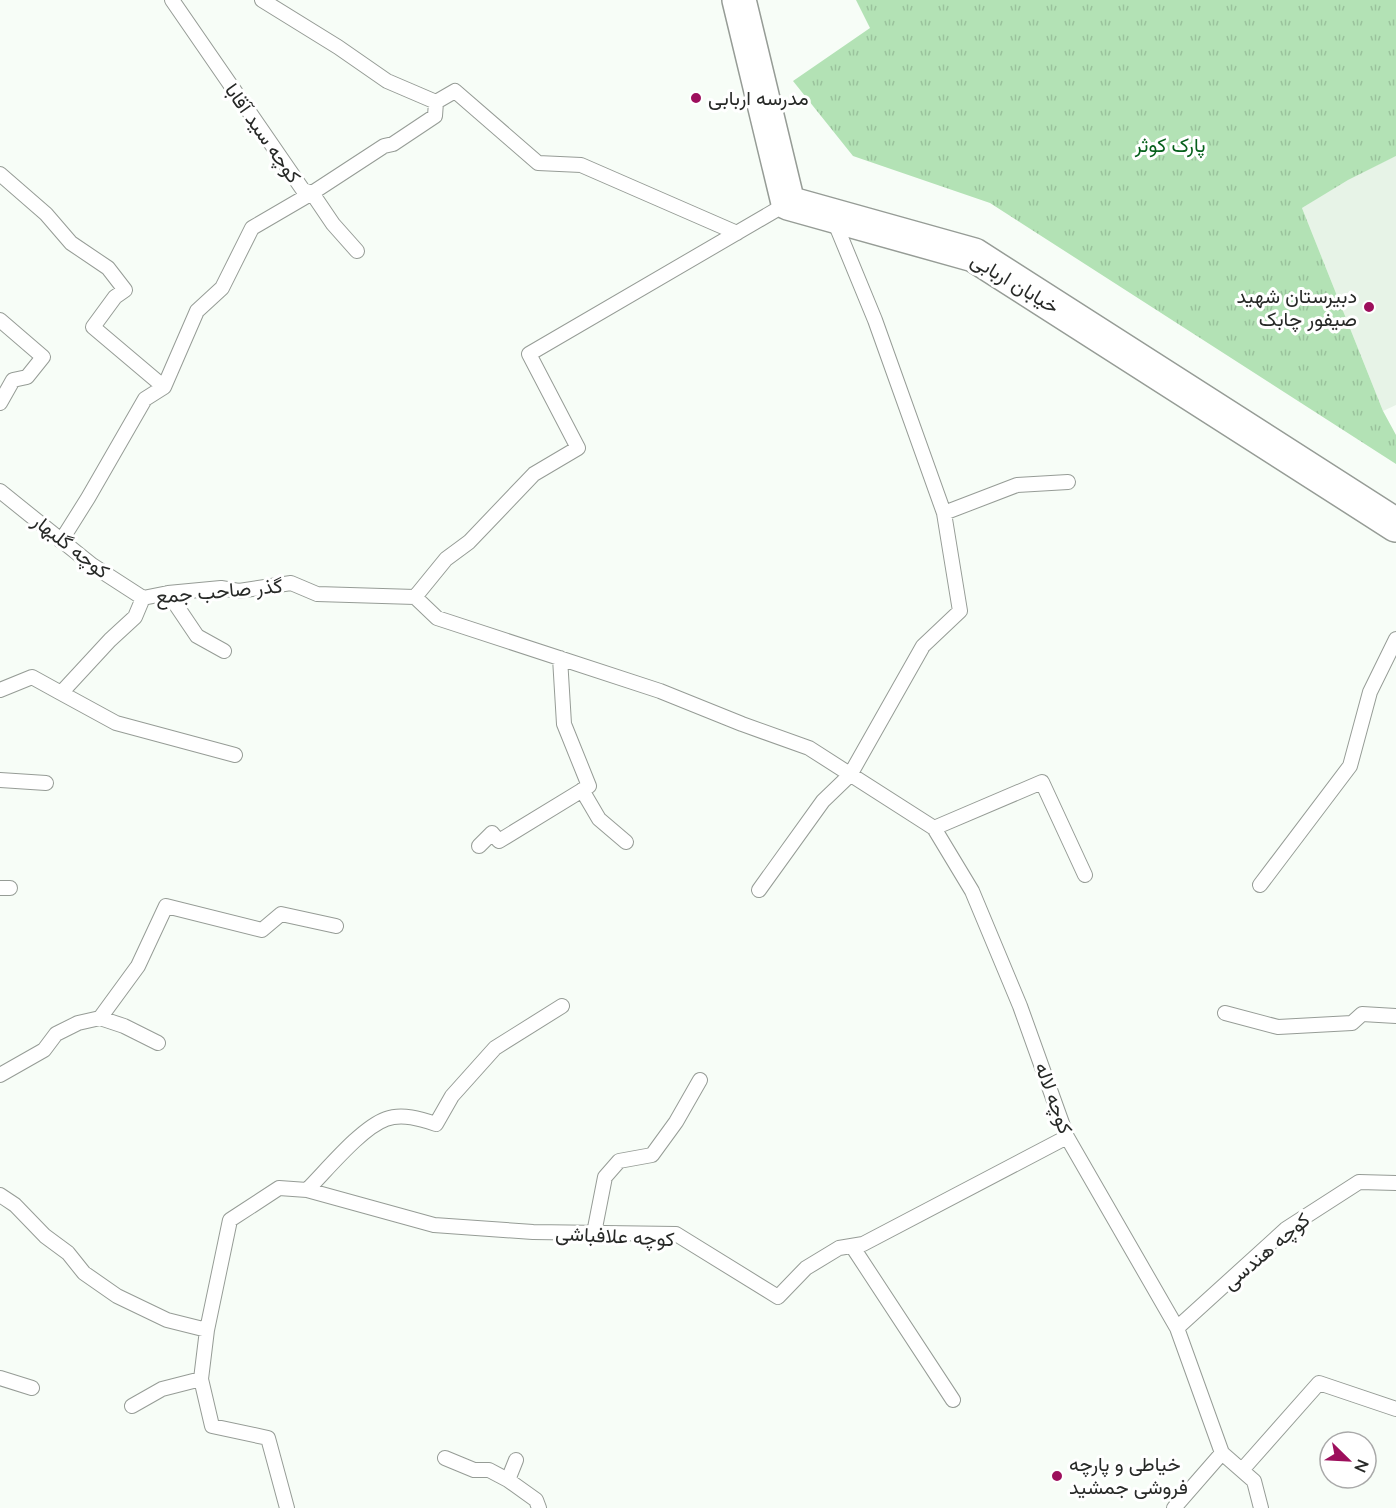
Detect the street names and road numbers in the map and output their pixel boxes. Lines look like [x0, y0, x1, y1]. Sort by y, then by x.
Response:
street label: کوچه سید آقابا [218, 78, 307, 189]
street label: خیابان اربابی [966, 246, 1064, 320]
street label: کوچه گلبهار [26, 507, 115, 585]
street label: گذر صاحب جمع [154, 572, 284, 610]
street label: کوچه لاله [1028, 1059, 1079, 1138]
street label: کوچه هندسی [1217, 1207, 1316, 1296]
street label: کوچه علافباشی [555, 1220, 675, 1253]

